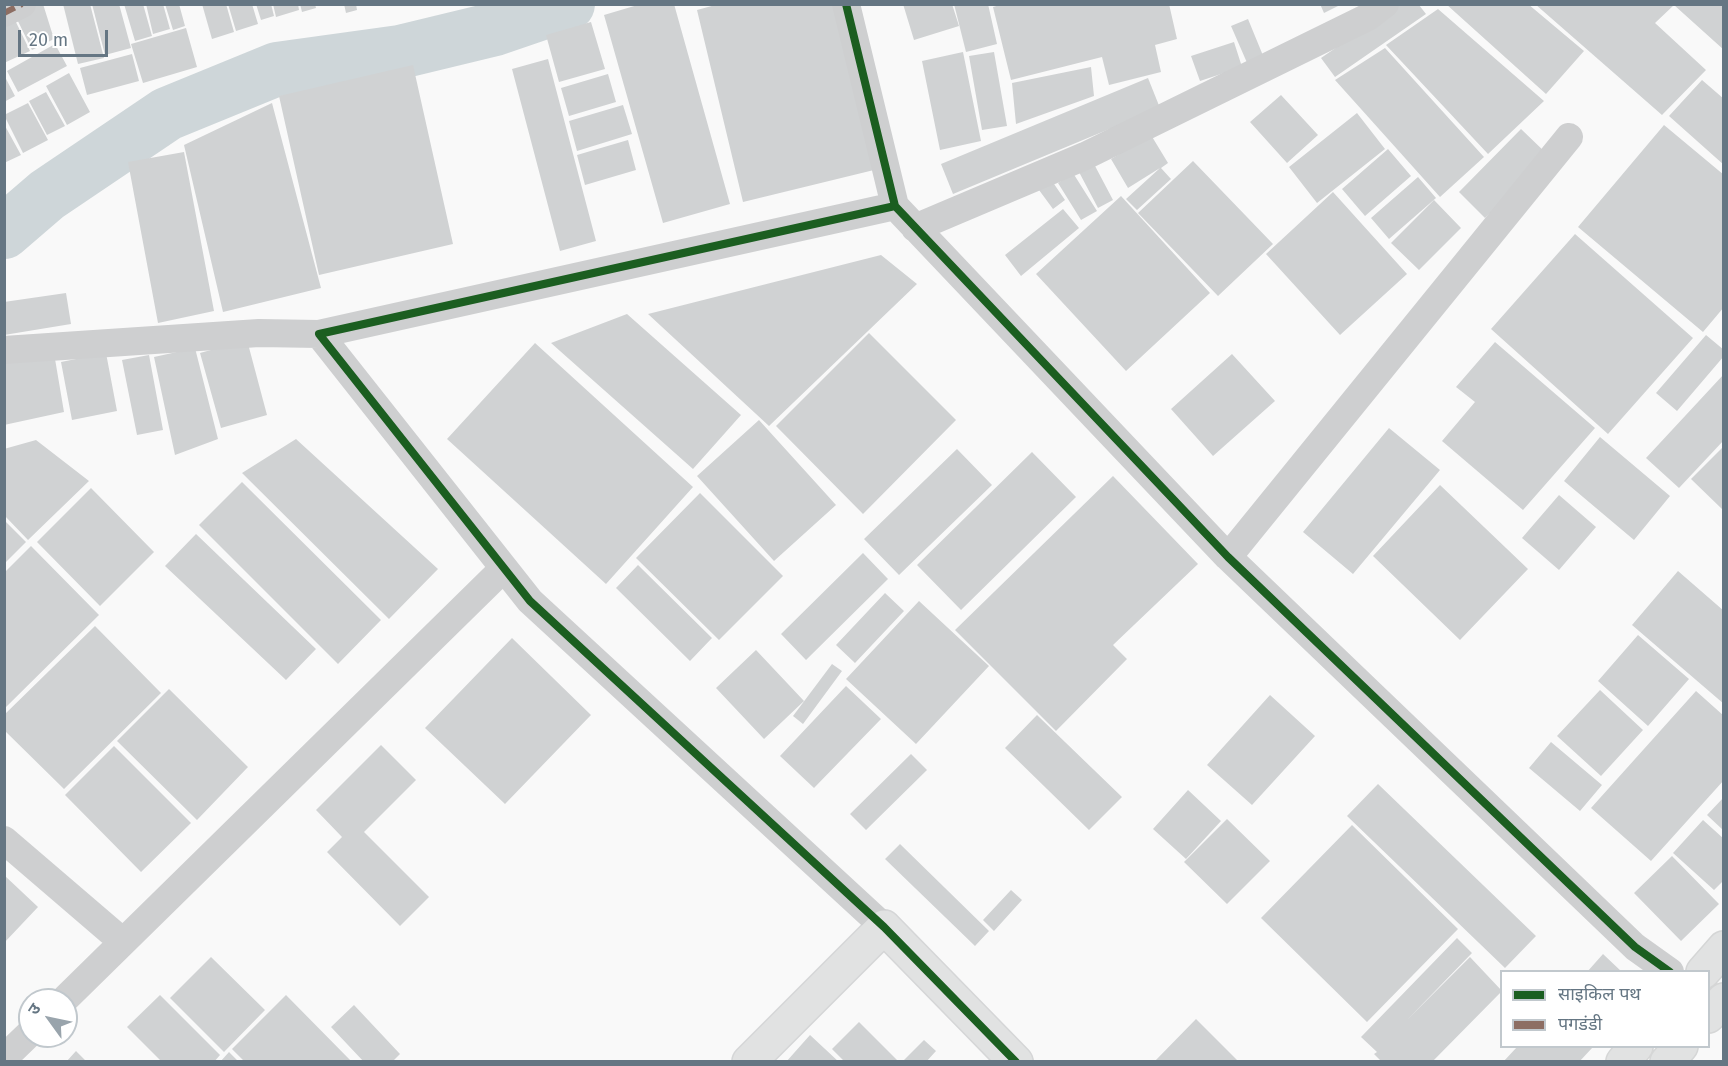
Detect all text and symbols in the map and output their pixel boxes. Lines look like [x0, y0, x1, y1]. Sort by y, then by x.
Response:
scale bar [21, 18, 111, 56]
text: 20 m [29, 29, 68, 51]
legend [1500, 970, 1710, 1048]
text: साइकिल पथ [1558, 983, 1641, 1005]
north arrow [18, 988, 78, 1048]
text: उ [24, 1000, 45, 1018]
text: पगडंडी [1558, 1013, 1602, 1035]

